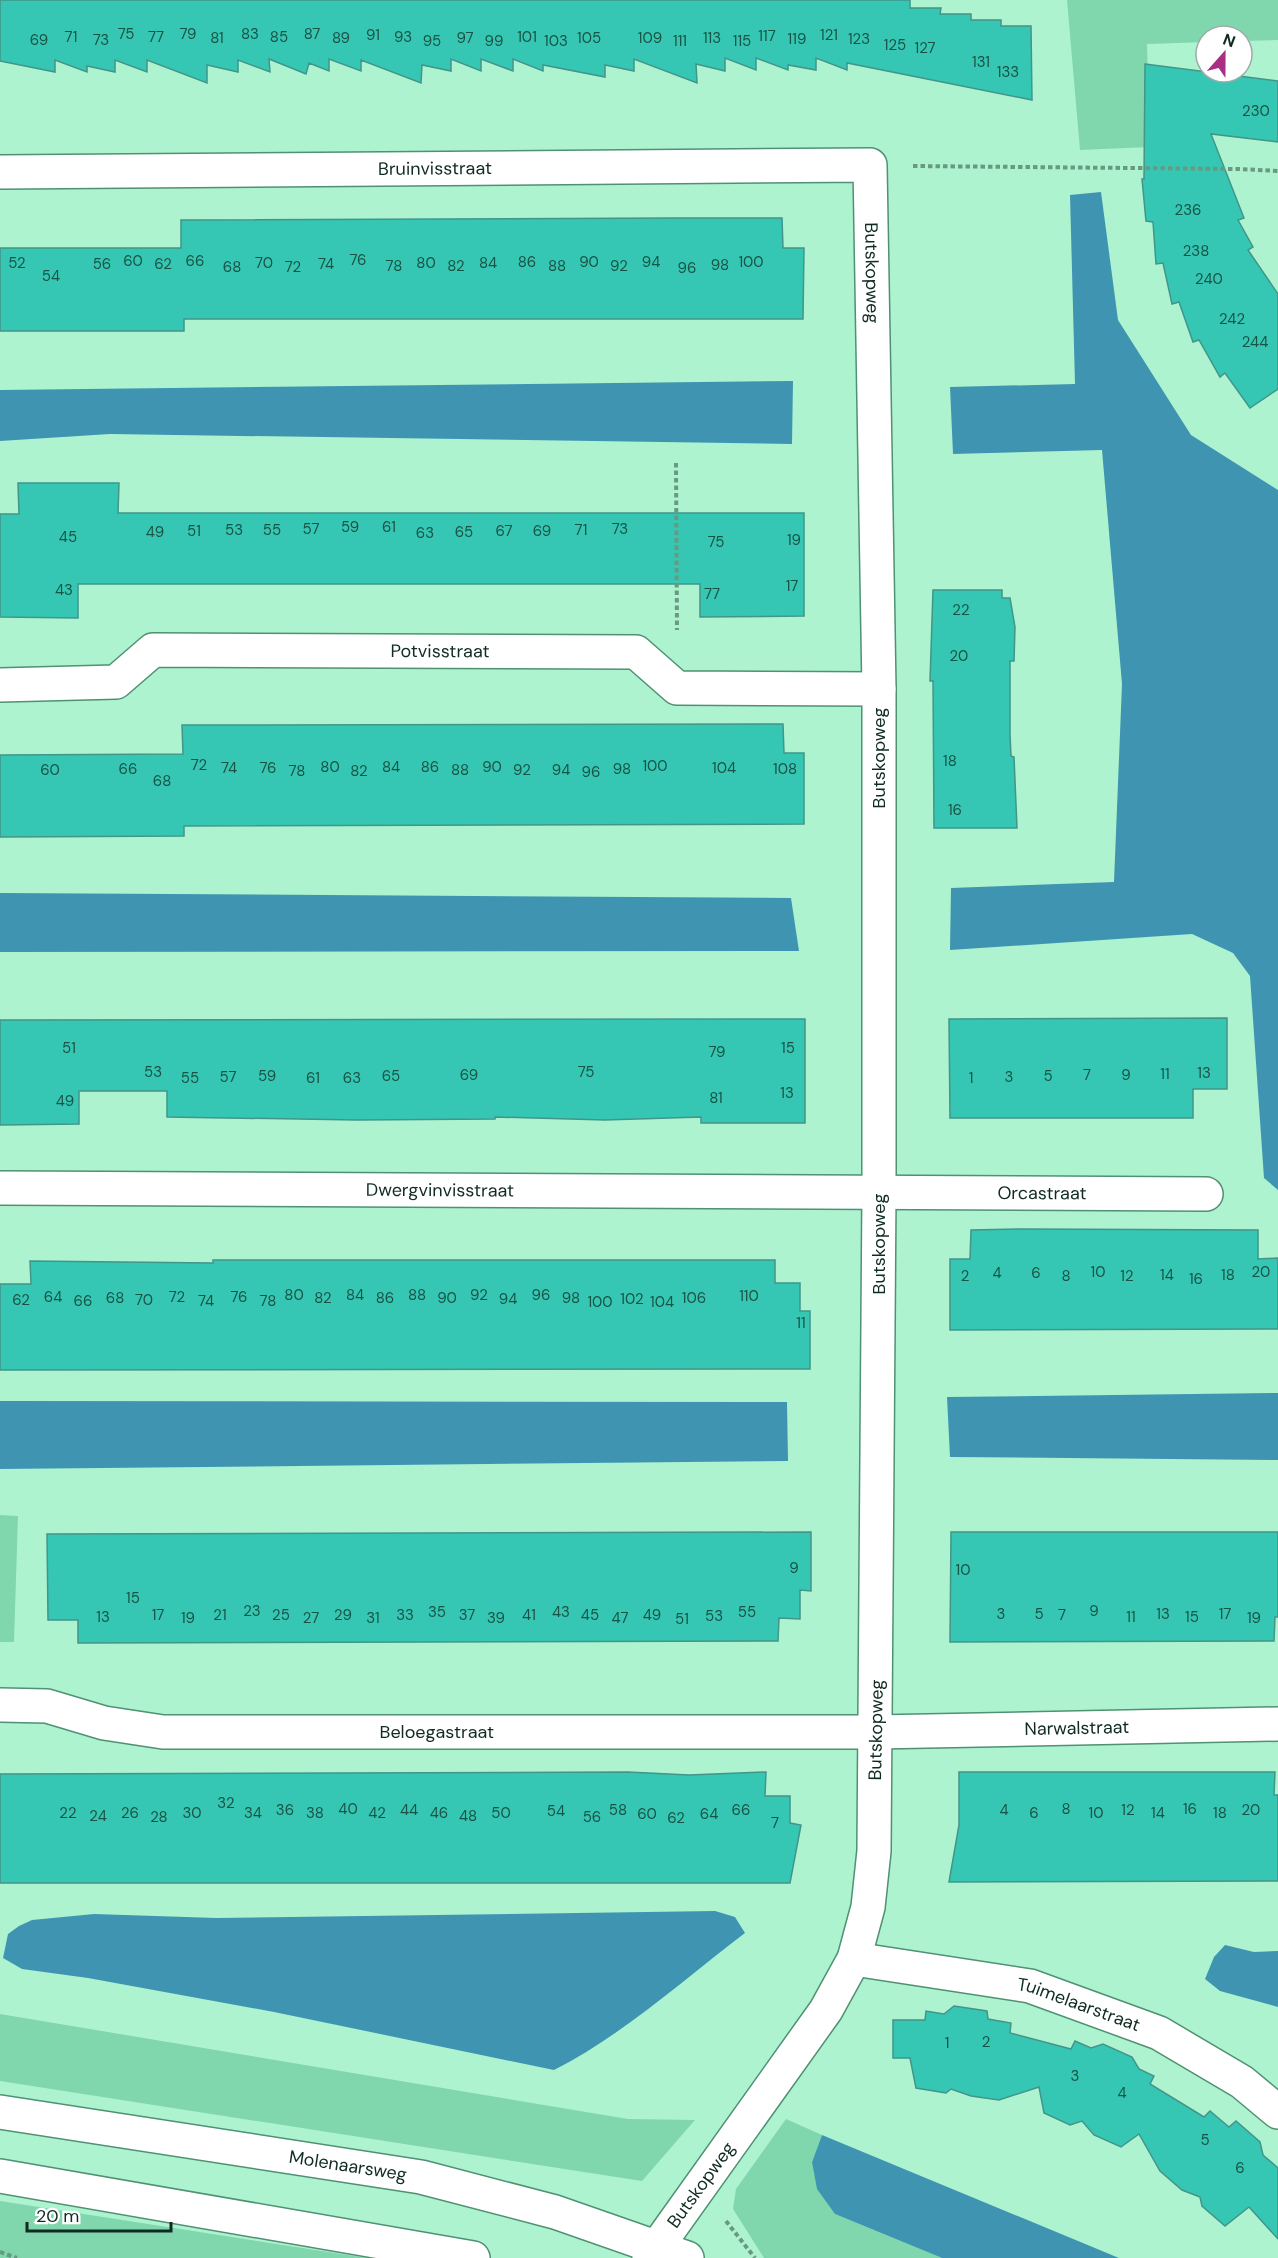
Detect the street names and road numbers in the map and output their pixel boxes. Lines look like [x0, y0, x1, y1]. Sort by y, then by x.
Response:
street label: Bruinvisstraat [378, 156, 492, 181]
street label: Butskopweg [859, 222, 885, 324]
street label: Potvisstraat [391, 639, 490, 663]
street label: Butskopweg [867, 708, 891, 808]
street label: Dwergvinvisstraat [366, 1178, 514, 1203]
street label: Orcastraat [997, 1181, 1087, 1205]
street label: Butskopweg [867, 1194, 891, 1294]
street label: Butskopweg [863, 1679, 889, 1781]
street label: Narwalstraat [1024, 1715, 1129, 1741]
street label: Beloegastraat [380, 1720, 494, 1744]
street label: Tuimelaarstraat [1016, 1972, 1144, 2037]
street label: Butskopweg [662, 2137, 740, 2233]
street label: Molenaarsweg [287, 2145, 409, 2187]

